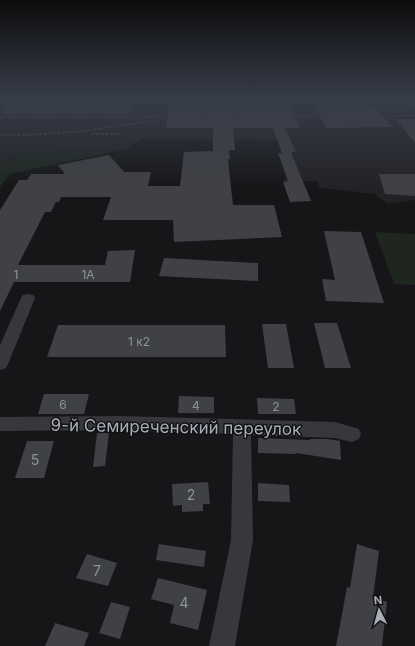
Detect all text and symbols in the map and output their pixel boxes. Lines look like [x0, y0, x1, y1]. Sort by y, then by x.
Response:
house number: 1 [14, 267, 18, 282]
house number: 1А [81, 267, 95, 282]
house number: 1 к2 [128, 334, 150, 349]
house number: 6 [59, 397, 67, 412]
house number: 4 [192, 398, 200, 413]
house number: 2 [272, 399, 280, 414]
street label: 9-й Семиреченский переулок [51, 415, 301, 439]
house number: 5 [31, 451, 39, 468]
house number: 2 [187, 486, 195, 503]
house number: 7 [93, 562, 101, 579]
north arrow [359, 590, 399, 630]
text: N [373, 593, 383, 607]
house number: 4 [179, 594, 189, 611]

